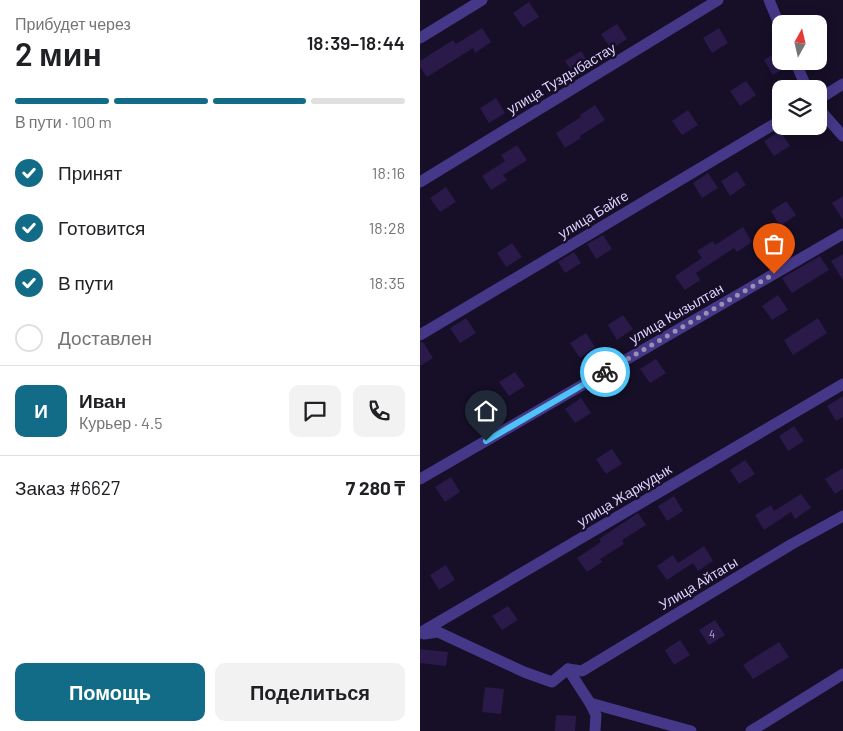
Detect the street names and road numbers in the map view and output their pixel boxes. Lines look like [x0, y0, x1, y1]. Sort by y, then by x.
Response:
street label: улица Туздыбастау [504, 39, 618, 117]
street label: улица Байге [555, 186, 631, 242]
street label: улица Кызылтан [626, 279, 726, 347]
street label: улица Жаркудык [574, 460, 675, 530]
street label: Улица Айтагы [656, 553, 740, 613]

